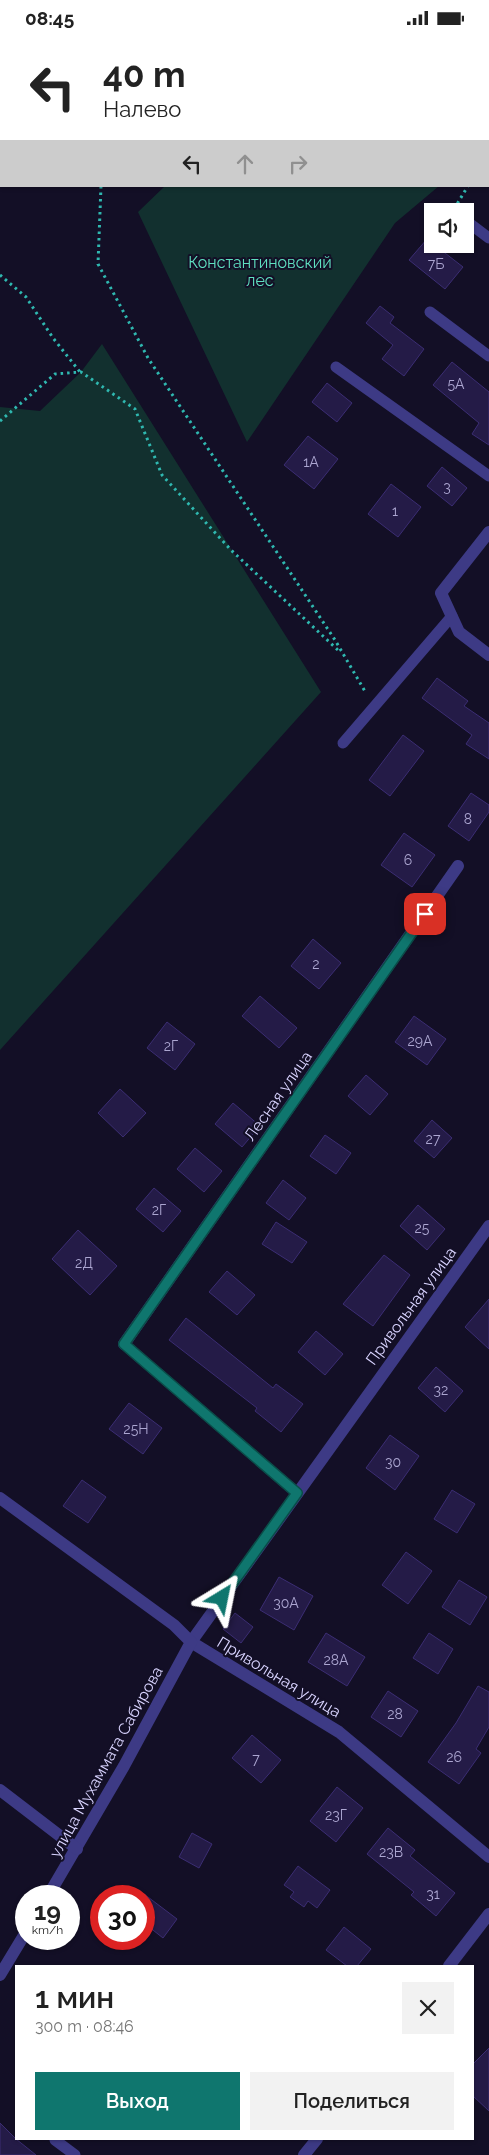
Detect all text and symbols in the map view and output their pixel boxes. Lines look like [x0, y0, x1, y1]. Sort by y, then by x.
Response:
text: 08:45 [25, 7, 74, 29]
text: 40 m [103, 54, 185, 95]
icon: left [20, 55, 85, 120]
text: Налево [103, 96, 181, 122]
icon: left [178, 150, 206, 178]
icon: ahead [231, 150, 259, 178]
icon: right [284, 150, 312, 178]
map controls [424, 203, 474, 253]
button: sound [424, 203, 474, 253]
park label: Константиновский лес [188, 253, 332, 290]
house number: 7Б [428, 256, 444, 272]
house number: 5А [447, 376, 465, 392]
house number: 1А [303, 454, 319, 470]
house number: 3 [443, 479, 451, 495]
house number: 1 [392, 503, 398, 519]
house number: 8 [464, 811, 472, 827]
house number: 6 [404, 852, 412, 868]
pin [404, 893, 446, 935]
icon: arrive [411, 900, 439, 928]
house number: 2 [312, 956, 320, 972]
house number: 29А [408, 1033, 433, 1049]
house number: 2Г [164, 1038, 178, 1054]
street label: Лесная улица [240, 1048, 316, 1144]
house number: 27 [426, 1131, 441, 1147]
house number: 2Г [152, 1202, 166, 1218]
house number: 25 [415, 1220, 430, 1236]
street label: Привольная улица [362, 1243, 460, 1369]
house number: 2Д [75, 1255, 93, 1271]
house number: 32 [434, 1382, 448, 1398]
house number: 25Н [123, 1421, 149, 1437]
house number: 30 [385, 1454, 401, 1470]
position arrow [195, 1571, 247, 1623]
house number: 30А [273, 1595, 299, 1611]
street label: Привольная улица [214, 1633, 344, 1721]
house number: 28А [324, 1652, 349, 1668]
street label: улица Мухаммата Сабирова [45, 1663, 167, 1861]
house number: 28 [387, 1706, 403, 1722]
house number: 26 [446, 1749, 462, 1765]
house number: 7 [252, 1751, 260, 1767]
house number: 23Г [325, 1807, 347, 1823]
house number: 23В [379, 1844, 403, 1860]
speed limit sign: 30 [90, 1885, 155, 1950]
house number: 31 [426, 1886, 440, 1902]
text: 19 [34, 1896, 61, 1926]
text: km/h [32, 1923, 63, 1937]
text: 1 мин [35, 1980, 114, 2015]
button: close [402, 1982, 454, 2034]
text: 300 m · 08:46 [35, 2017, 134, 2036]
button: Выход [35, 2072, 240, 2130]
button: Поделиться [250, 2072, 454, 2130]

